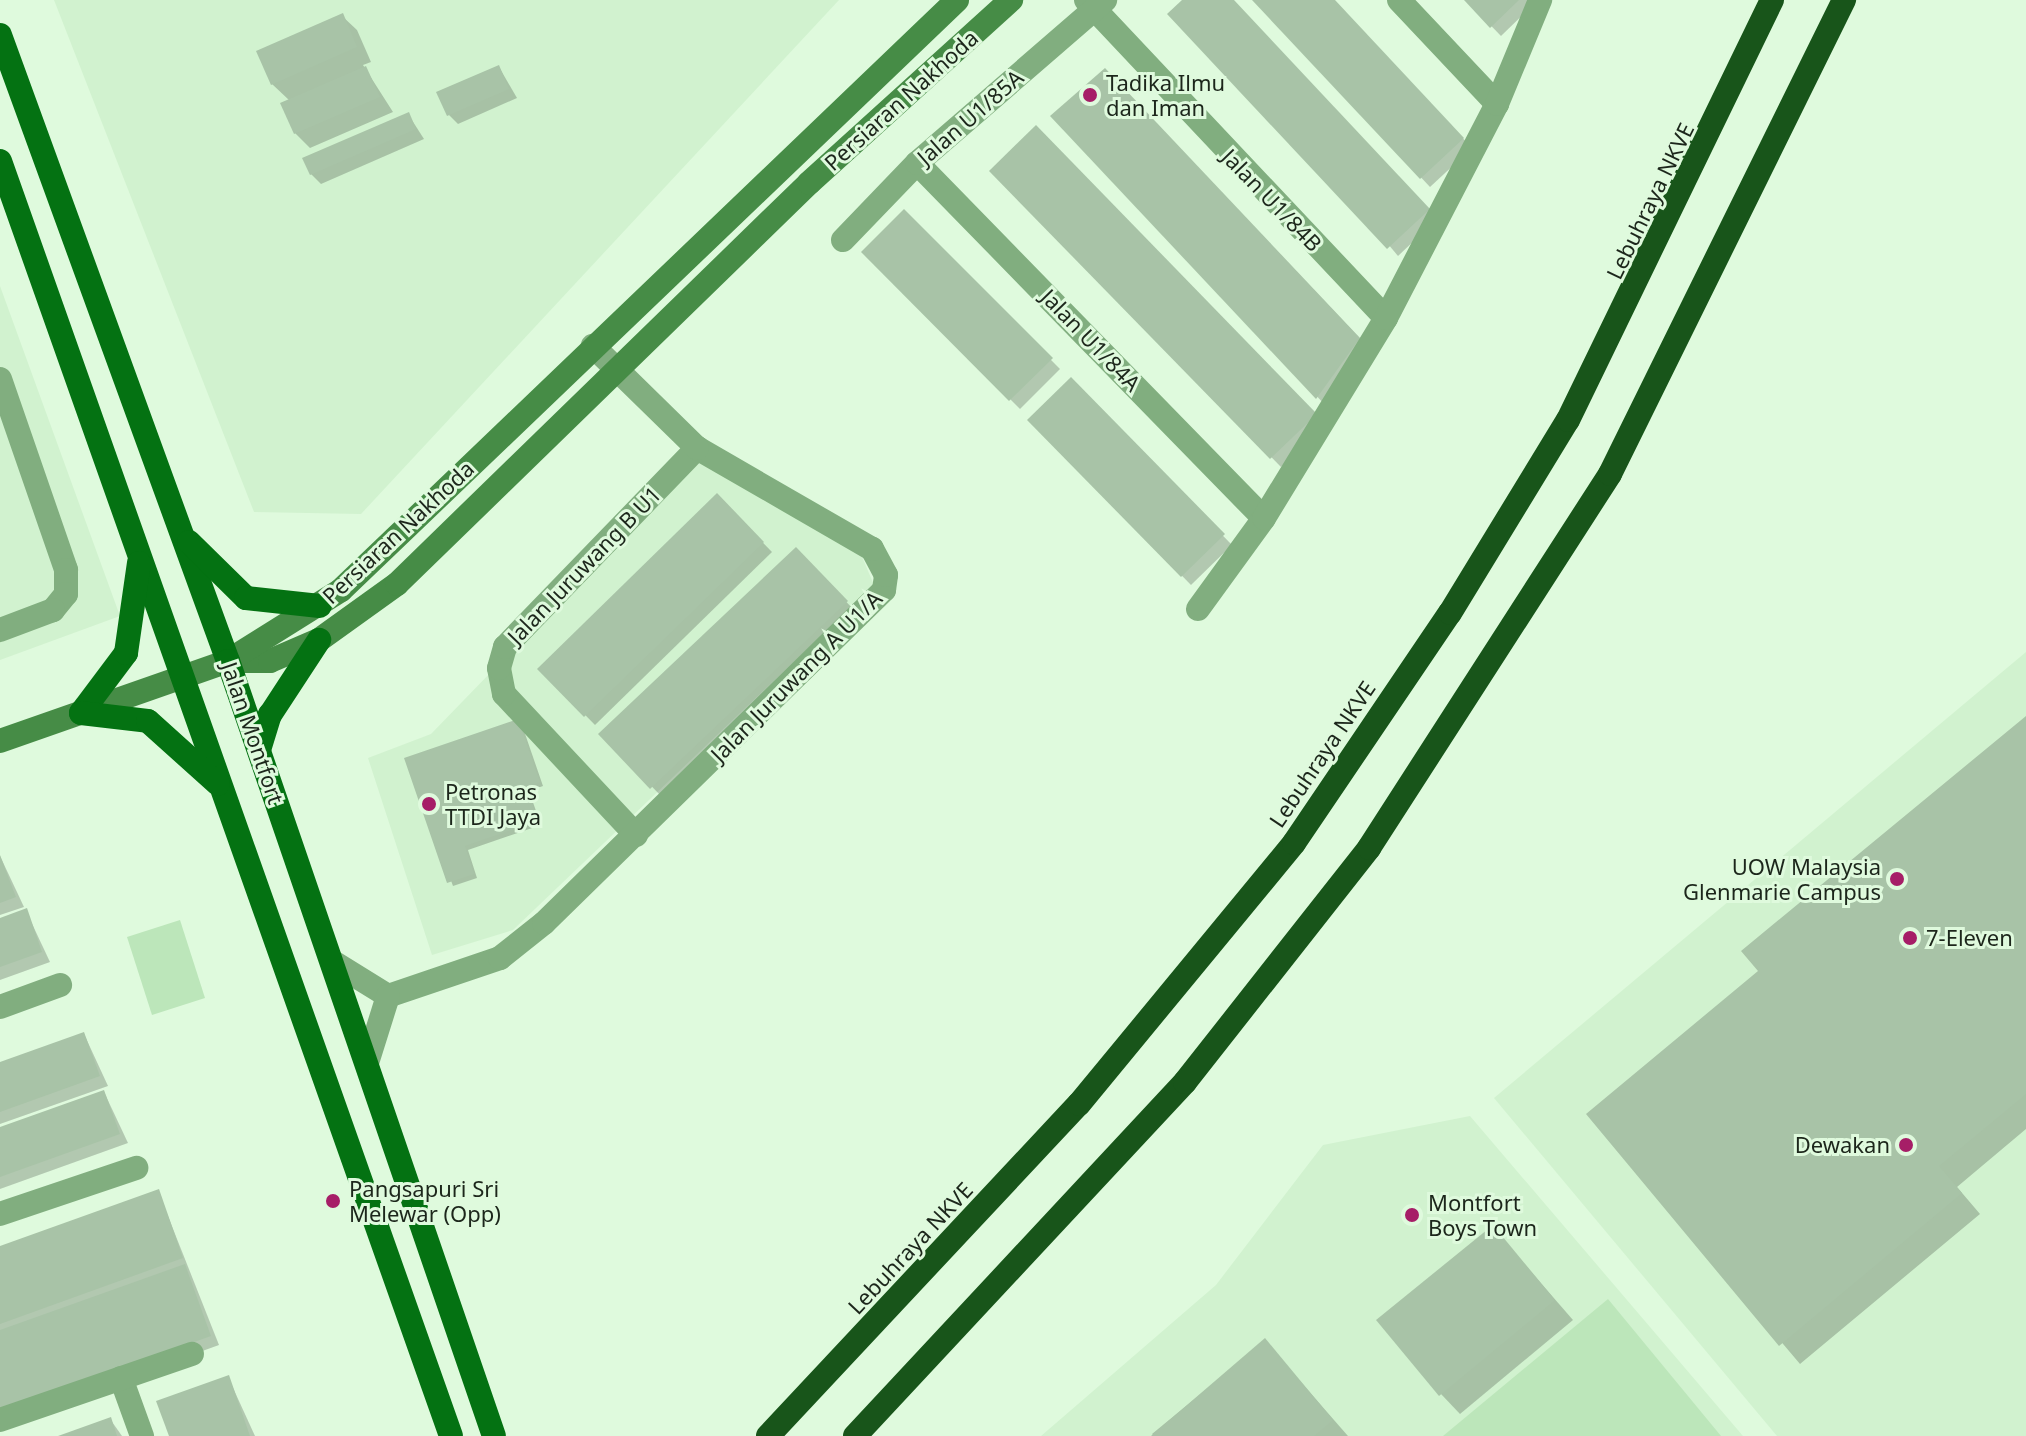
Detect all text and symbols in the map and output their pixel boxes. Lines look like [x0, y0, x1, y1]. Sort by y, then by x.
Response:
street label: Persiaran Nakhoda [819, 24, 983, 176]
street label: Jalan U1/85A [912, 64, 1028, 170]
place label: Tadika Ilmu dan Iman [1106, 69, 1225, 120]
marker: Tadika Ilmu dan Iman [1081, 86, 1099, 104]
street label: Lebuhraya NKVE [1601, 119, 1699, 283]
street label: Jalan U1/84B [1217, 143, 1327, 257]
street label: Jalan U1/84A [1036, 283, 1146, 397]
street label: Persiaran Nakhoda [317, 455, 479, 609]
street label: Jalan Juruwang B U1 [502, 481, 666, 649]
street label: Jalan Juruwang A U1/A [705, 585, 887, 767]
street label: Jalan Montfort [216, 659, 290, 807]
street label: Lebuhraya NKVE [1263, 676, 1381, 832]
place label: Petronas TTDI Jaya [445, 778, 541, 830]
marker: Petronas TTDI Jaya [420, 795, 438, 813]
place label: UOW Malaysia Glenmarie Campus [1683, 853, 1881, 904]
marker: UOW Malaysia Glenmarie Campus [1888, 870, 1906, 888]
place label: 7-Eleven [1926, 925, 2013, 951]
marker: 7-Eleven [1901, 929, 1919, 947]
place label: Dewakan [1795, 1132, 1890, 1158]
marker: Dewakan [1897, 1136, 1915, 1154]
place label: Pangsapuri Sri Melewar (Opp) [349, 1175, 501, 1226]
street label: Lebuhraya NKVE [842, 1177, 978, 1319]
place label: Montfort Boys Town [1428, 1189, 1537, 1240]
marker: Pangsapuri Sri Melewar (Opp) [324, 1192, 342, 1210]
marker: Montfort Boys Town [1403, 1206, 1421, 1224]

